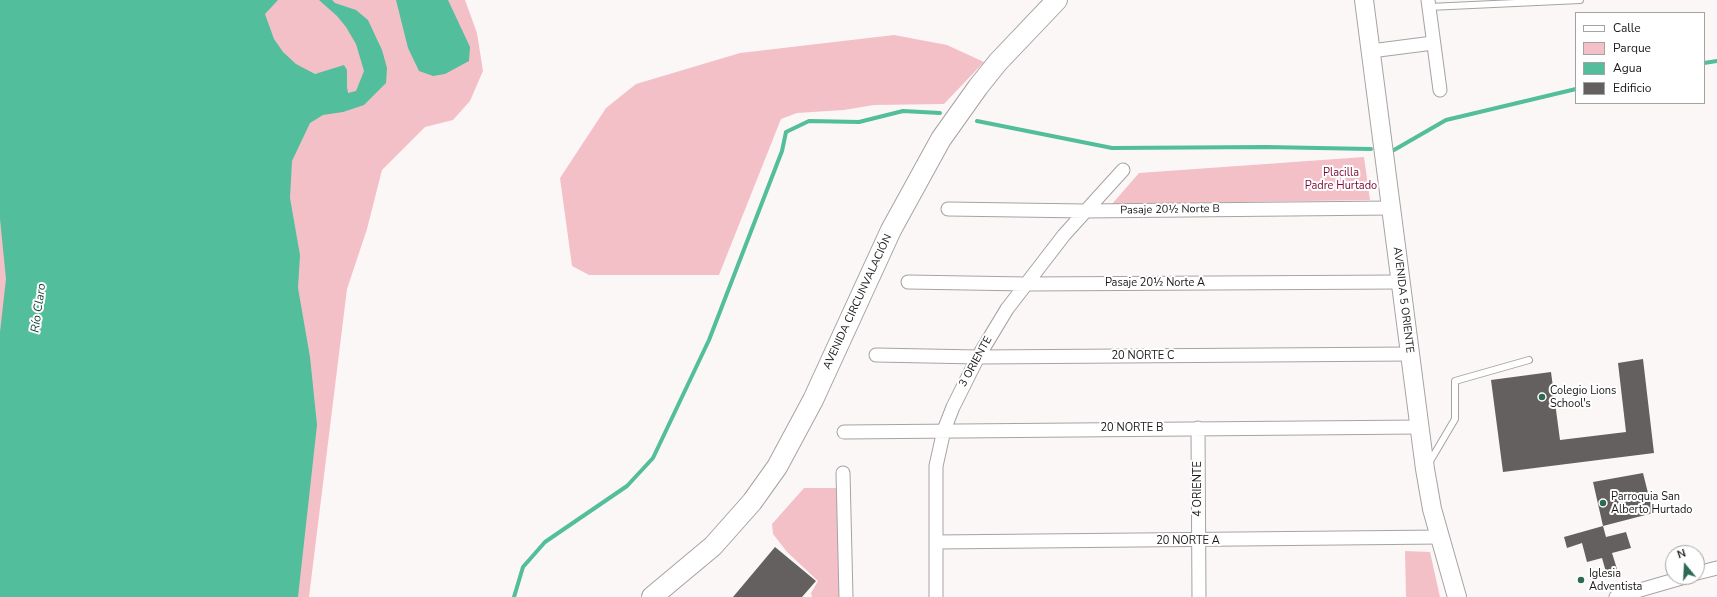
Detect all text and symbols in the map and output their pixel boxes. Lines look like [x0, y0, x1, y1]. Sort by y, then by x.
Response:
legend [1575, 12, 1705, 104]
text: Calle [1613, 20, 1641, 36]
text: Parque [1613, 40, 1651, 56]
text: Agua [1613, 60, 1642, 76]
text: Edificio [1613, 80, 1651, 96]
park label: Placilla Padre Hurtado [1305, 166, 1377, 192]
street label: Pasaje 20½ Norte B [1120, 203, 1220, 217]
street label: AVENIDA CIRCUNVALACIÓN [821, 232, 895, 372]
street label: AVENIDA 5 ORIENTE [1390, 246, 1416, 354]
street label: Pasaje 20½ Norte A [1105, 276, 1205, 290]
water label: Río Claro [28, 283, 50, 333]
street label: 3 ORIENTE [957, 334, 995, 390]
street label: 20 NORTE C [1111, 349, 1175, 363]
place label: Colegio Lions School's [1550, 384, 1616, 410]
marker: Colegio Lions School's [1537, 392, 1547, 402]
street label: 20 NORTE B [1100, 421, 1164, 435]
street label: 4 ORIENTE [1191, 461, 1205, 517]
place label: Parroquia San Alberto Hurtado [1611, 490, 1692, 516]
marker: Parroquia San Alberto Hurtado [1598, 498, 1608, 508]
street label: 20 NORTE A [1156, 534, 1220, 548]
north arrow [1665, 545, 1705, 585]
text: N [1675, 546, 1688, 562]
place label: Iglesia Adventista [1589, 567, 1642, 593]
marker: Iglesia Adventista [1576, 575, 1586, 585]

